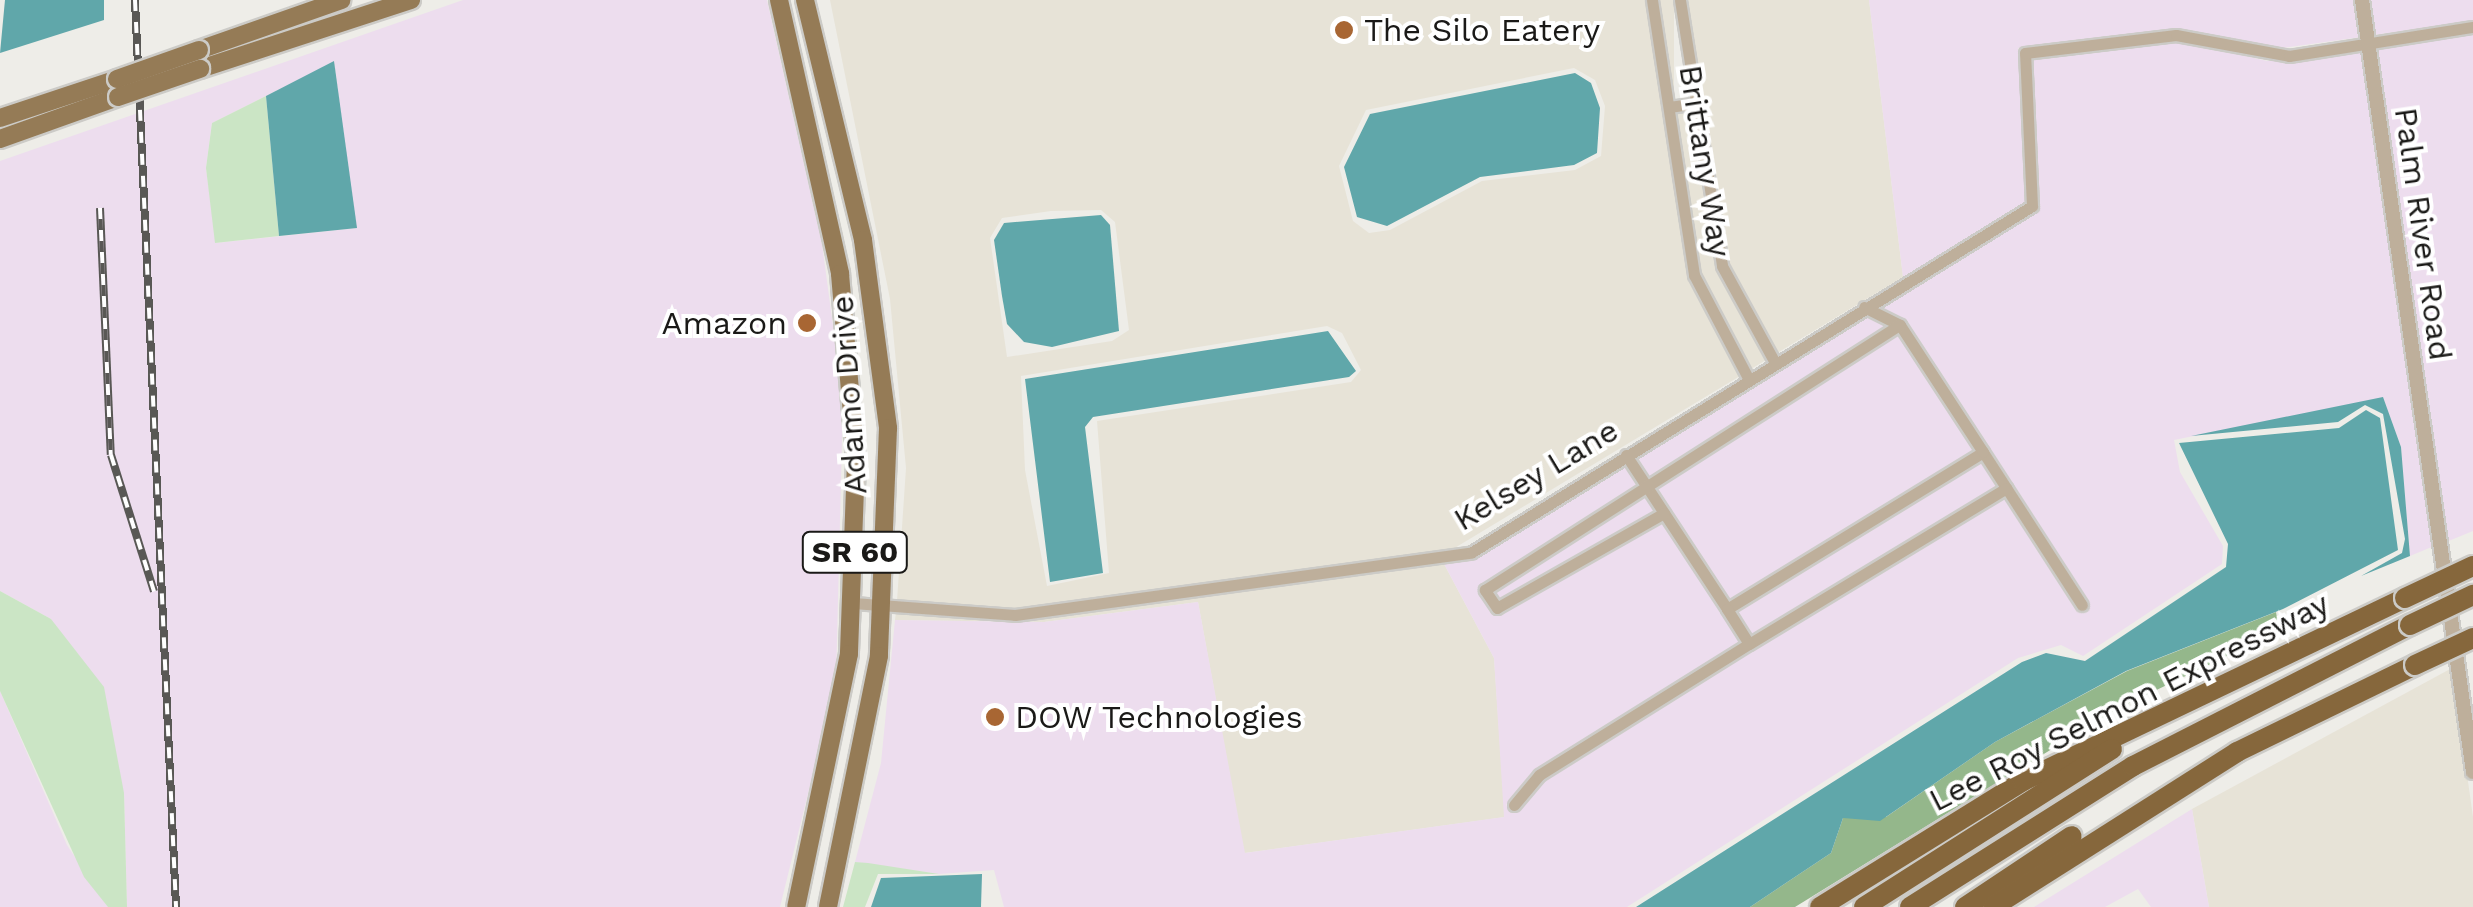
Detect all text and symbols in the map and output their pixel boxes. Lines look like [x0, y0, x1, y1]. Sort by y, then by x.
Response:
place label: The Silo Eatery [1364, 11, 1600, 49]
marker: The Silo Eatery [1333, 19, 1355, 41]
street label: Brittany Way [1671, 62, 1739, 260]
street label: Palm River Road [2386, 105, 2460, 363]
street label: Adamo Drive [823, 294, 875, 496]
place label: Amazon [661, 304, 787, 342]
marker: Amazon [796, 312, 818, 334]
street label: Kelsey Lane [1447, 411, 1625, 539]
road number: SR 60 [800, 527, 910, 577]
street label: Lee Roy Selmon Expressway [1922, 584, 2336, 820]
place label: DOW Technologies [1015, 698, 1304, 736]
marker: DOW Technologies [984, 706, 1006, 728]

